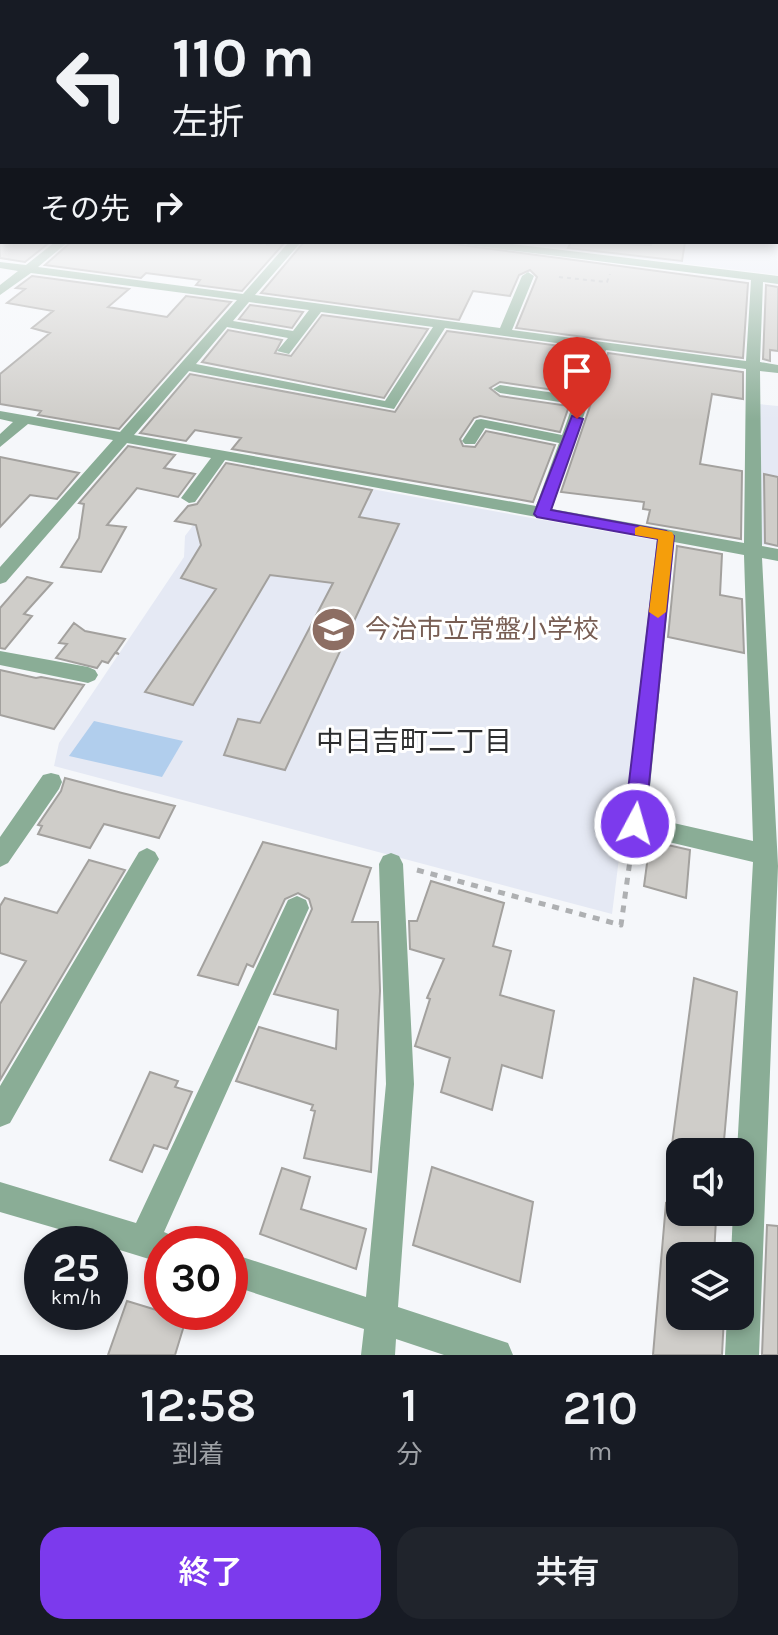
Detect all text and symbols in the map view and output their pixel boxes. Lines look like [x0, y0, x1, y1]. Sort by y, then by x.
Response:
text: 110 m [172, 25, 315, 90]
icon: left [40, 32, 144, 136]
text: 左折 [172, 101, 244, 143]
icon: right [146, 184, 190, 228]
text: その先 [40, 191, 130, 227]
pin [543, 337, 611, 419]
icon: arrive [555, 349, 599, 393]
school or university icon: 今治市立常盤小学校 [310, 605, 358, 653]
place label: 今治市立常盤小学校 [365, 614, 599, 645]
district label: 中日吉町二丁目 [316, 725, 512, 758]
position arrow [593, 782, 677, 866]
map controls [666, 1138, 754, 1330]
button: sound [666, 1138, 754, 1226]
speed limit sign: 30 [144, 1226, 248, 1330]
button: layers [666, 1242, 754, 1330]
text: 25 [52, 1244, 100, 1291]
text: km/h [51, 1286, 101, 1309]
text: 12:58 [140, 1377, 256, 1433]
text: 1 [401, 1377, 418, 1433]
text: 210 [563, 1380, 638, 1436]
text: m [588, 1436, 612, 1467]
text: 到着 [172, 1439, 224, 1470]
text: 分 [396, 1439, 422, 1470]
button: 終了 [40, 1527, 381, 1619]
button: 共有 [397, 1527, 738, 1619]

